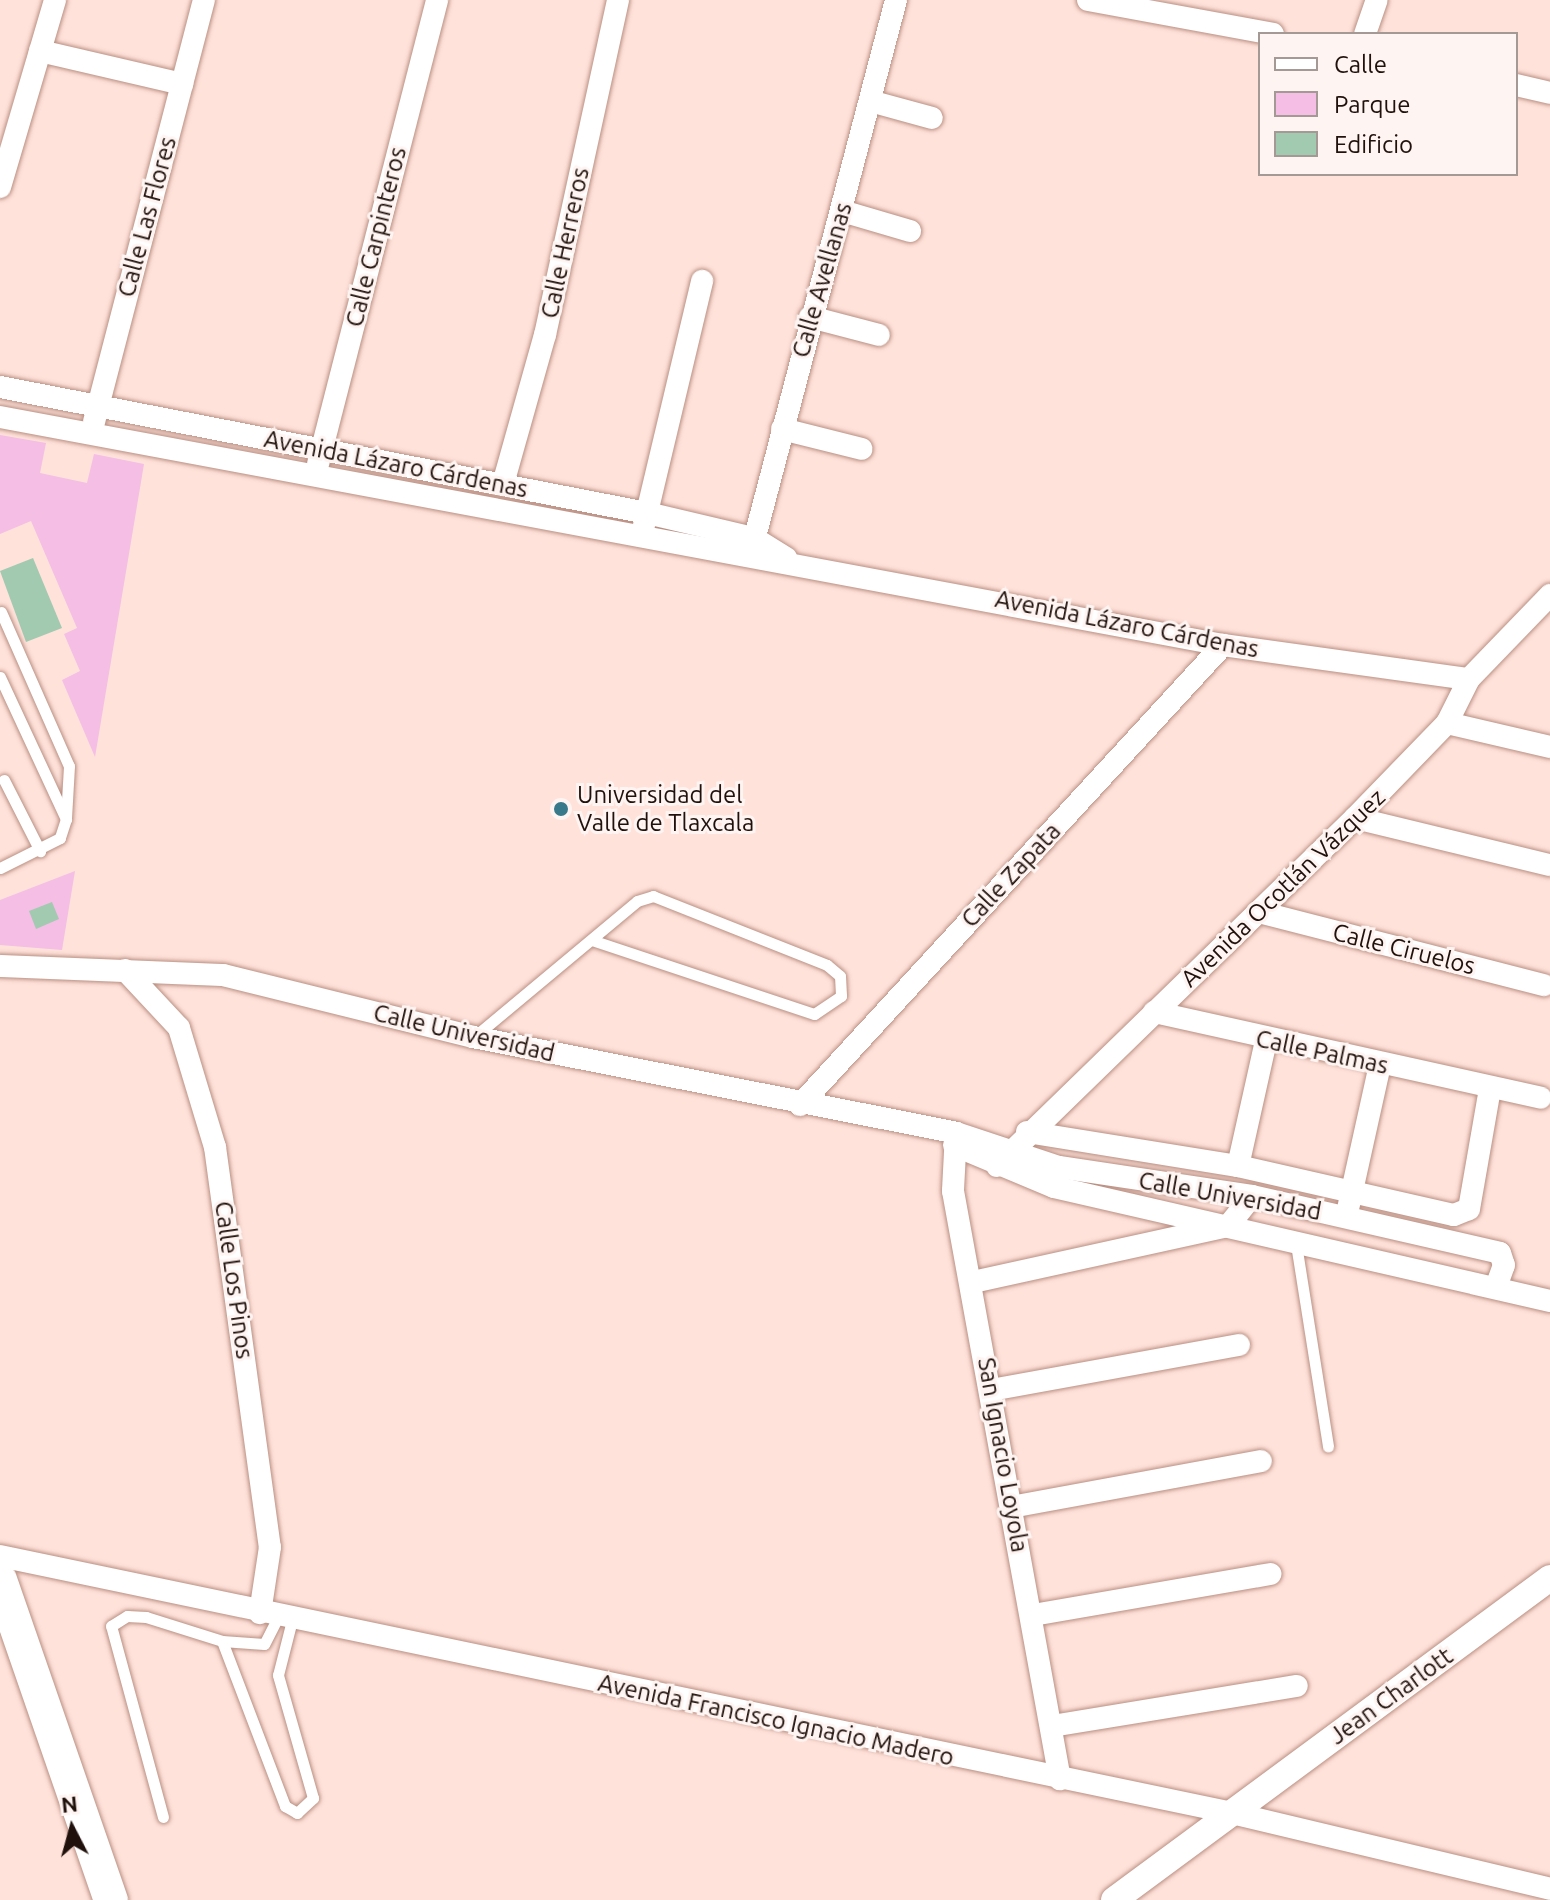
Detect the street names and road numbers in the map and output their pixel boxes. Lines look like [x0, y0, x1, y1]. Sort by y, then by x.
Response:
street label: Calle Las Flores [112, 134, 182, 300]
street label: Calle Carpinteros [340, 144, 412, 330]
street label: Calle Herreros [535, 165, 595, 321]
street label: Calle Avellanas [786, 199, 858, 361]
street label: Avenida Lázaro Cárdenas [262, 424, 530, 504]
street label: Avenida Lázaro Cárdenas [993, 584, 1261, 664]
street label: Avenida Ocotlán Vázquez [1175, 783, 1391, 993]
street label: Calle Zapata [955, 817, 1067, 933]
street label: Calle Ciruelos [1330, 917, 1478, 981]
street label: Calle Universidad [371, 998, 557, 1068]
street label: Calle Palmas [1253, 1024, 1391, 1080]
street label: Calle Universidad [1136, 1166, 1324, 1226]
street label: Calle Los Pinos [209, 1199, 259, 1361]
street label: San Ignacio Loyola [972, 1355, 1034, 1555]
street label: Jean Charlott [1324, 1642, 1458, 1750]
street label: Avenida Francisco Ignacio Madero [595, 1668, 957, 1772]

